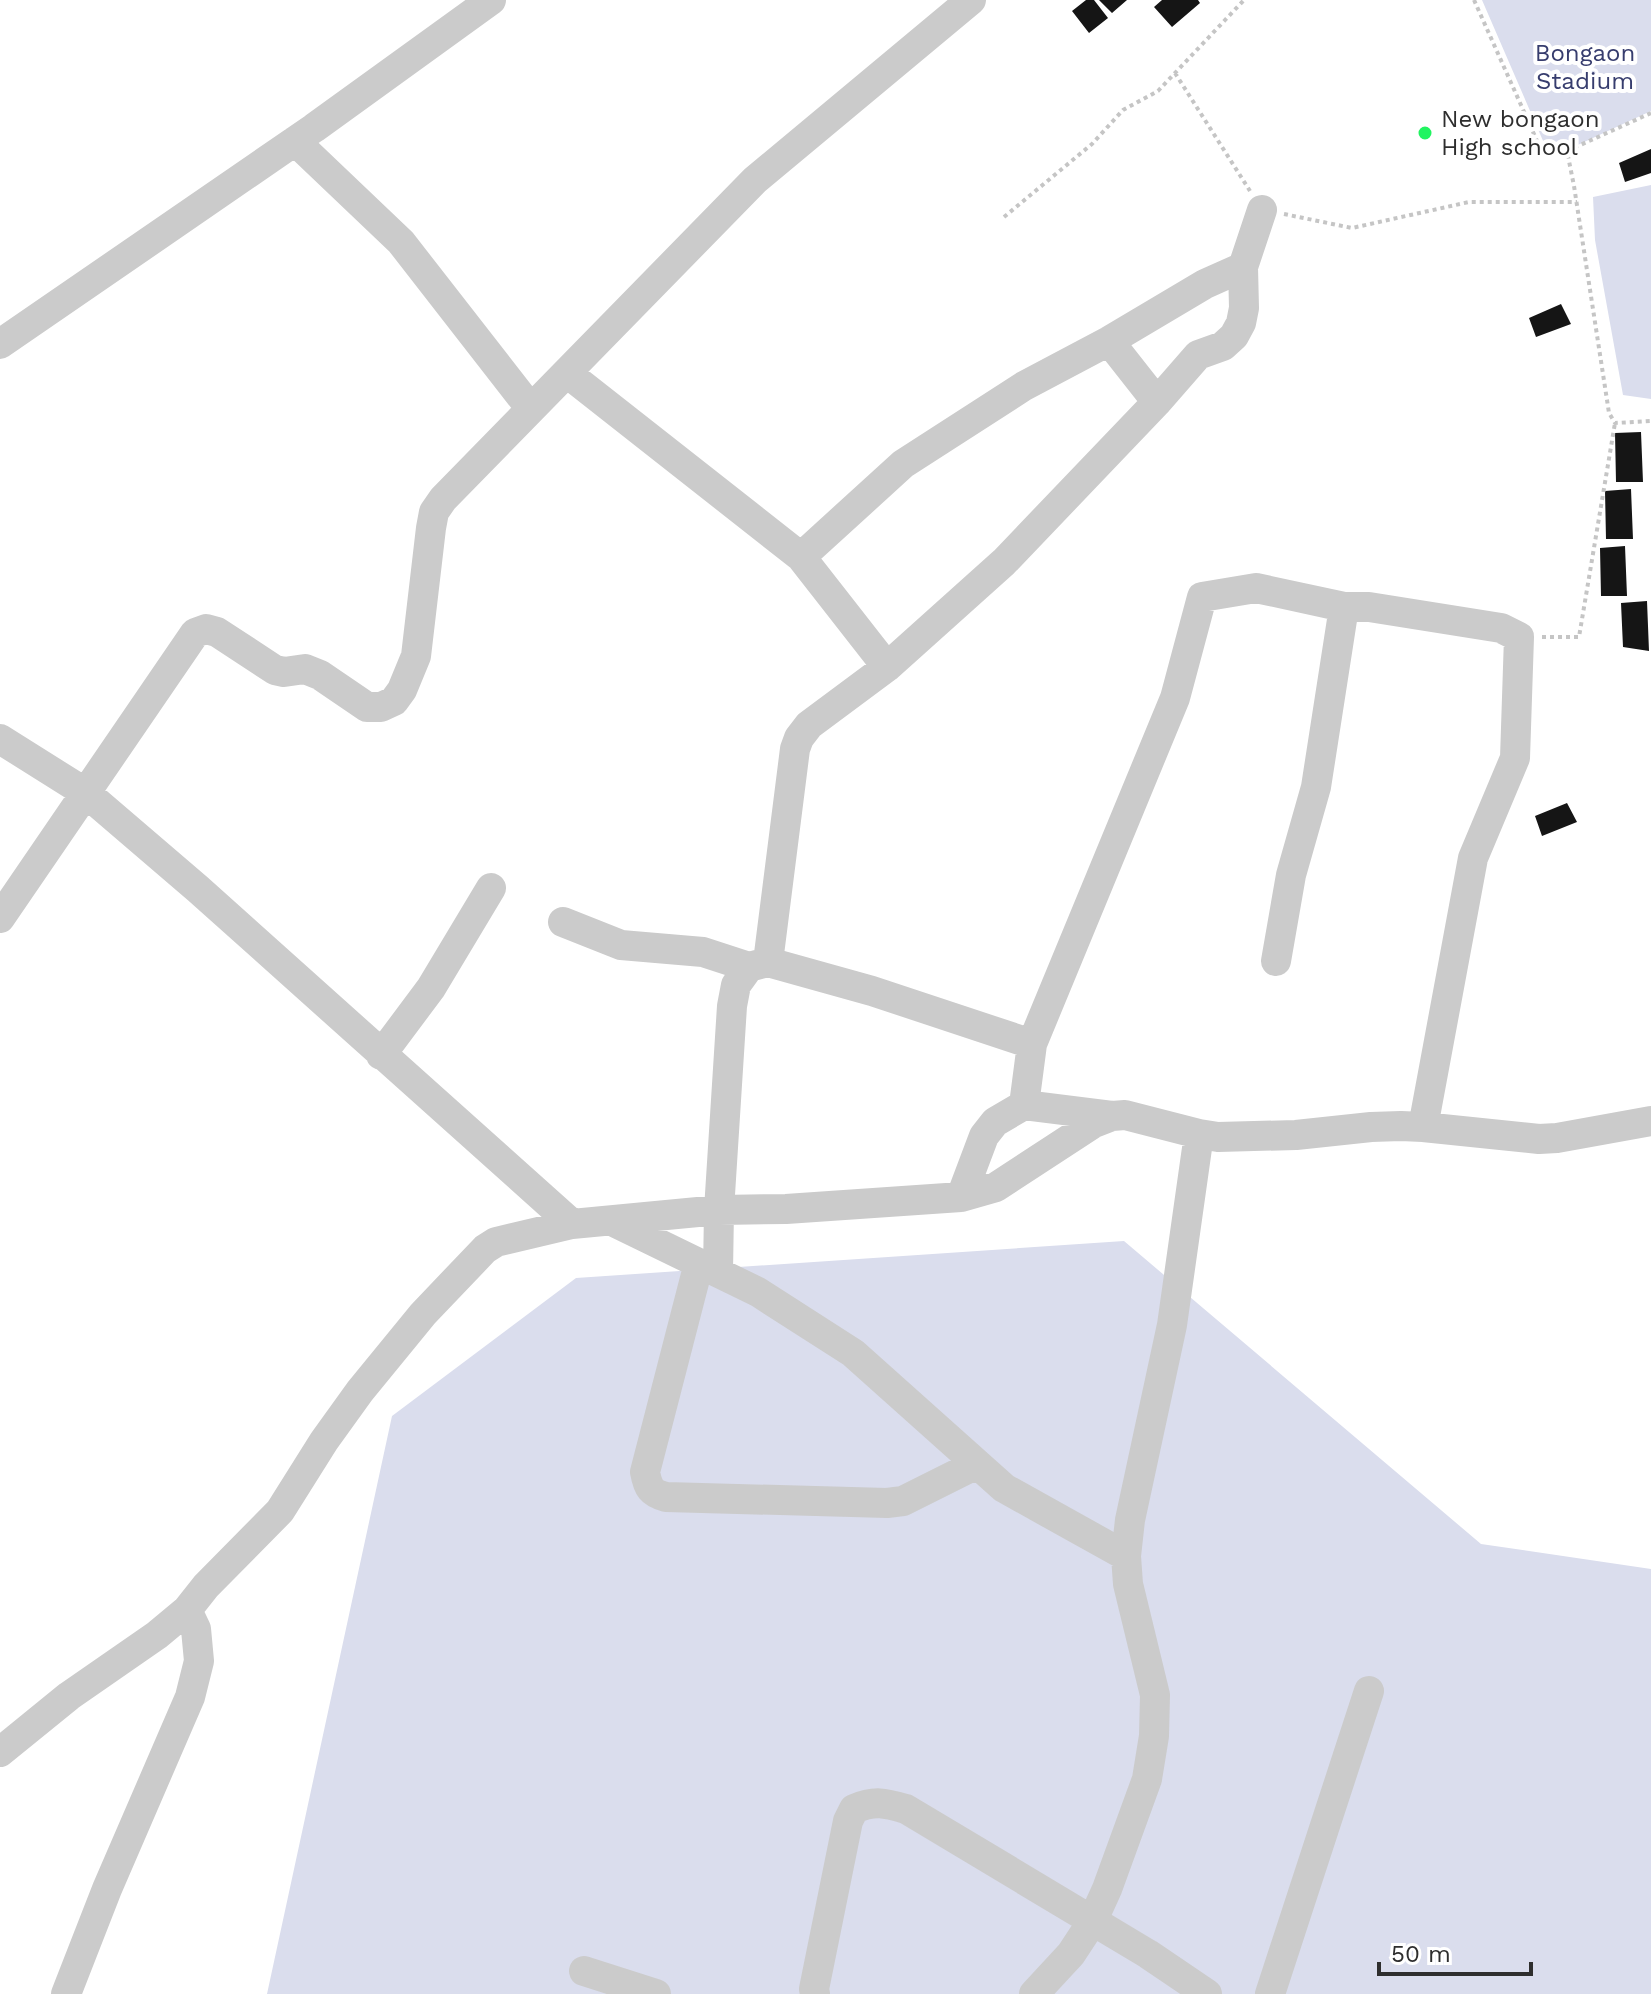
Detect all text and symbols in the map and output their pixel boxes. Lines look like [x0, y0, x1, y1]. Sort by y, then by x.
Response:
park label: Bongaon Stadium [1535, 39, 1635, 95]
place label: New bongaon High school [1441, 105, 1600, 161]
marker: New bongaon High school [1416, 124, 1434, 142]
scale bar [1379, 1926, 1531, 1976]
text: 50 m [1391, 1940, 1451, 1968]

